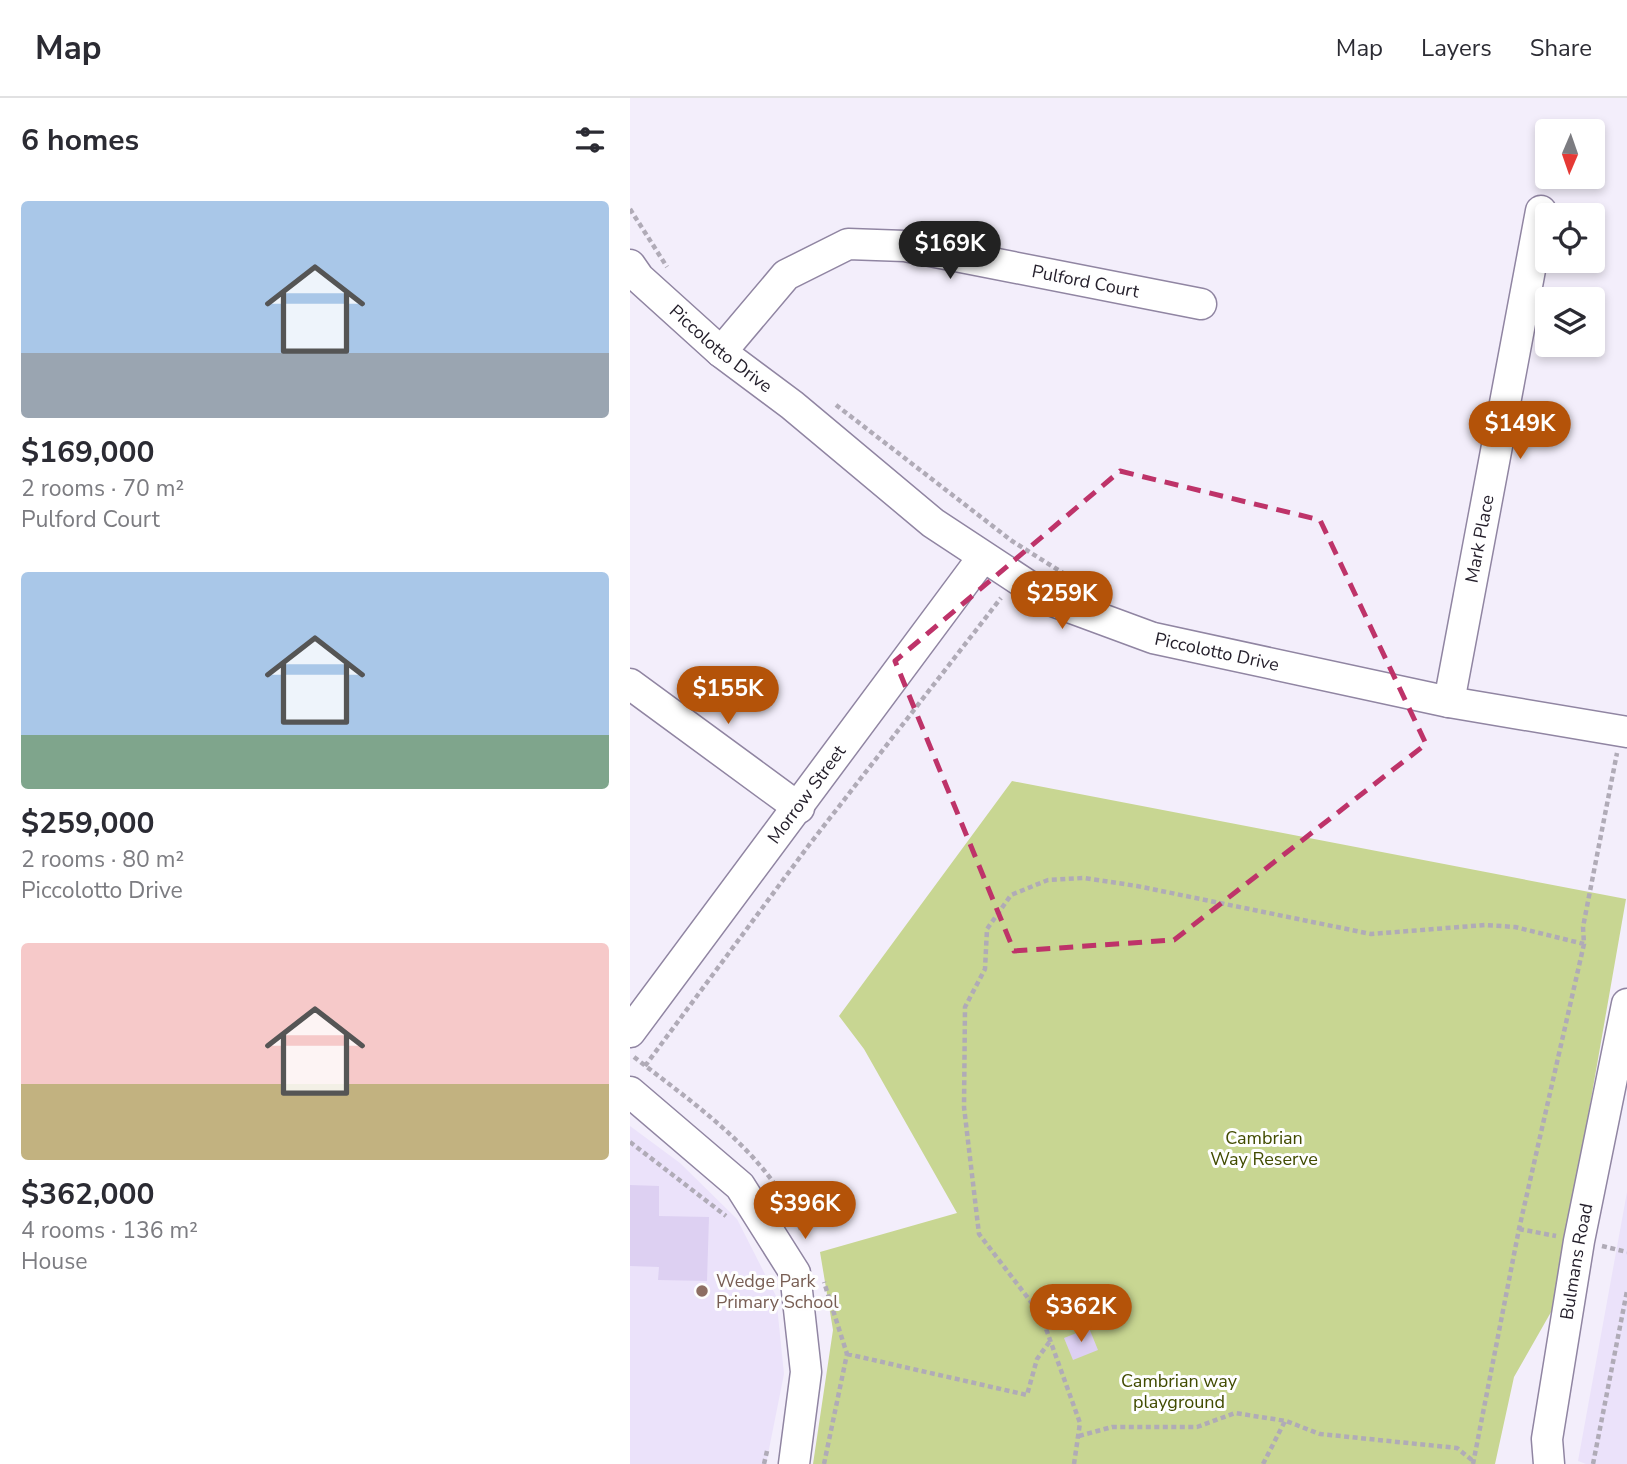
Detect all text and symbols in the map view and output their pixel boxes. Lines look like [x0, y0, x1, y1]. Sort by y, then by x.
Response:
text: Map [35, 26, 102, 71]
text: Map [1336, 32, 1383, 64]
text: Layers [1421, 32, 1492, 64]
text: Share [1530, 32, 1592, 64]
north arrow [1535, 119, 1605, 189]
map controls [1535, 119, 1605, 357]
text: 6 homes [21, 120, 139, 161]
icon: filters [571, 121, 609, 159]
button: locate [1535, 203, 1605, 273]
pin: $169K [901, 222, 999, 281]
text: $169K [915, 228, 985, 259]
icon: home [252, 246, 378, 372]
street label: Pulford Court [1030, 259, 1142, 304]
button: layers [1535, 287, 1605, 357]
street label: Piccolotto Drive [664, 299, 777, 398]
pin: $149K [1471, 402, 1569, 461]
text: $149K [1485, 408, 1555, 439]
text: $169,000 [21, 432, 154, 473]
text: 2 rooms · 70 m² [21, 473, 184, 504]
street label: Mark Place [1460, 493, 1500, 585]
text: Pulford Court [21, 504, 160, 535]
pin: $259K [1013, 572, 1111, 631]
text: $259K [1027, 578, 1097, 609]
icon: home [252, 617, 378, 743]
street label: Piccolotto Drive [1152, 627, 1281, 677]
pin: $155K [679, 666, 777, 726]
text: $155K [693, 673, 763, 704]
street label: Morrow Street [762, 740, 852, 849]
text: $259,000 [21, 803, 154, 844]
text: 2 rooms · 80 m² [21, 844, 184, 875]
text: Piccolotto Drive [21, 875, 183, 906]
icon: home [252, 988, 378, 1114]
park label: Cambrian Way Reserve [1210, 1126, 1318, 1171]
text: $362,000 [21, 1174, 154, 1215]
pin: $396K [756, 1182, 854, 1241]
text: $396K [770, 1188, 840, 1219]
street label: Bulmans Road [1554, 1201, 1598, 1322]
text: 4 rooms · 136 m² [21, 1215, 198, 1246]
text: House [21, 1246, 88, 1277]
place label: Wedge Park Primary School [716, 1269, 839, 1314]
marker: Wedge Park Primary School [694, 1283, 710, 1299]
pin: $362K [1032, 1284, 1130, 1344]
text: $362K [1046, 1291, 1116, 1322]
park label: Cambrian way playground [1121, 1369, 1238, 1414]

